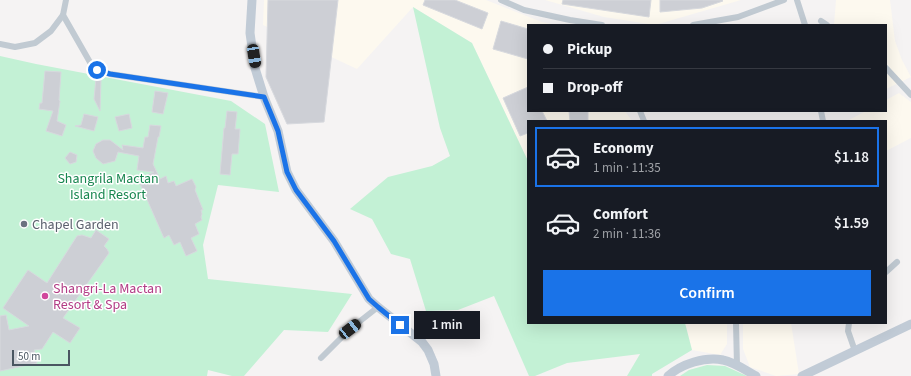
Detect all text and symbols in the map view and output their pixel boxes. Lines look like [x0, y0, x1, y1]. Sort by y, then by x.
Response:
text: Pickup [567, 39, 612, 60]
car [246, 43, 262, 69]
route start [88, 61, 106, 79]
text: Drop-off [567, 77, 622, 98]
text: Economy [593, 138, 654, 159]
icon: car [545, 139, 581, 175]
text: $1.18 [834, 147, 869, 168]
text: 1 min · 11:35 [593, 159, 661, 177]
park label: Shangrila Mactan Island Resort [57, 169, 159, 205]
text: Comfort [593, 204, 648, 225]
icon: car [545, 205, 581, 241]
text: $1.59 [834, 213, 869, 234]
place label: Chapel Garden [32, 215, 119, 235]
marker: Chapel Garden [19, 219, 29, 229]
text: 2 min · 11:36 [593, 225, 661, 243]
button: Confirm [543, 270, 871, 316]
place label: Shangri-La Mactan Resort & Spa [53, 279, 162, 315]
marker: Shangri-La Mactan Resort & Spa [40, 291, 50, 301]
callout: 1 min [414, 311, 480, 339]
route end [391, 316, 409, 334]
text: 1 min [432, 316, 462, 334]
car [337, 317, 363, 341]
scale bar [12, 348, 70, 367]
text: 50 m [18, 349, 40, 364]

